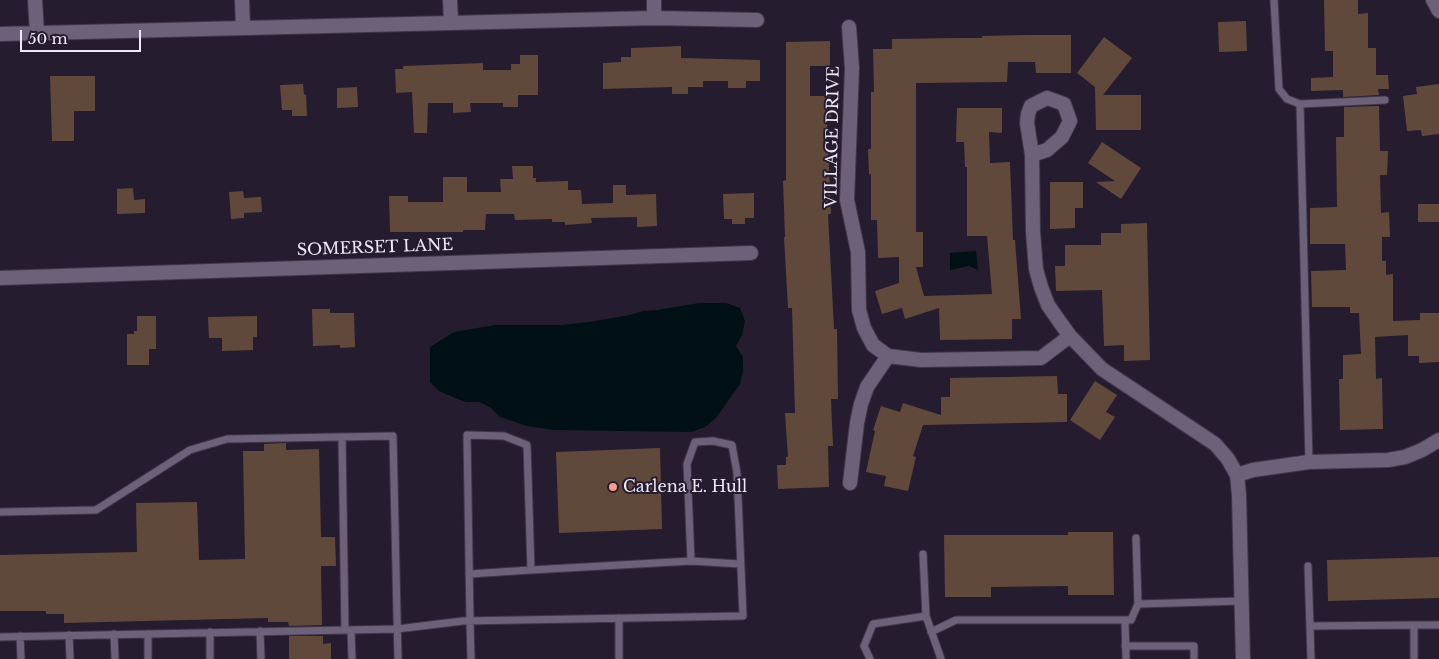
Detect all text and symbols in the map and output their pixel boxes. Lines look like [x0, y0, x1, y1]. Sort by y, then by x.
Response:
scale bar [22, 20, 144, 52]
text: 50 m [28, 29, 68, 48]
street label: VILLAGE DRIVE [822, 66, 844, 208]
street label: SOMERSET LANE [297, 236, 453, 260]
place label: Carlena E. Hull [623, 477, 747, 497]
marker: Carlena E. Hull [607, 481, 619, 493]

